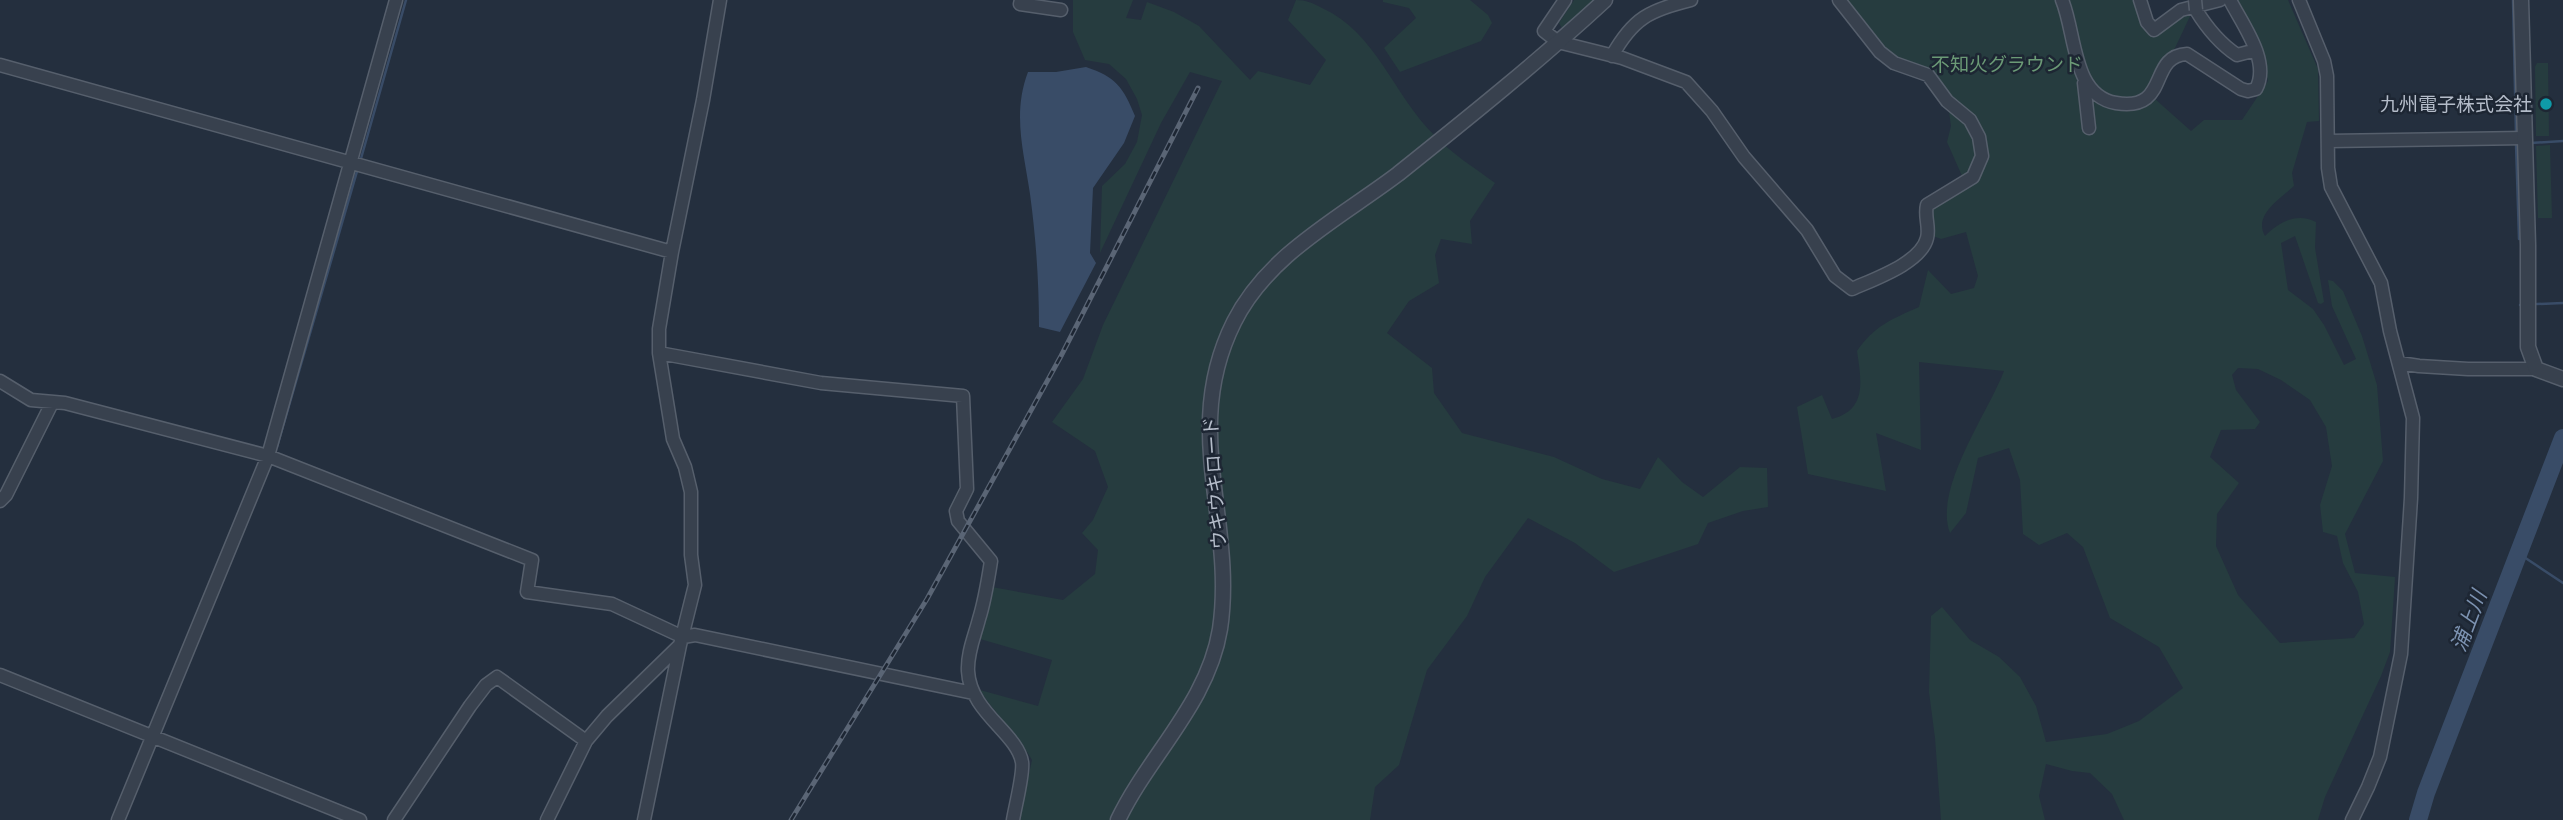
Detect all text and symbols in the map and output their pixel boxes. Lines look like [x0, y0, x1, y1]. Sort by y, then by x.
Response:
park label: 不知火グラウンド [1931, 53, 2083, 76]
place label: 九州電子株式会社 [2380, 93, 2532, 116]
marker: 九州電子株式会社 [2538, 96, 2554, 112]
street label: ウキウキロード [1199, 416, 1231, 550]
water label: 浦上川 [2447, 585, 2492, 655]

